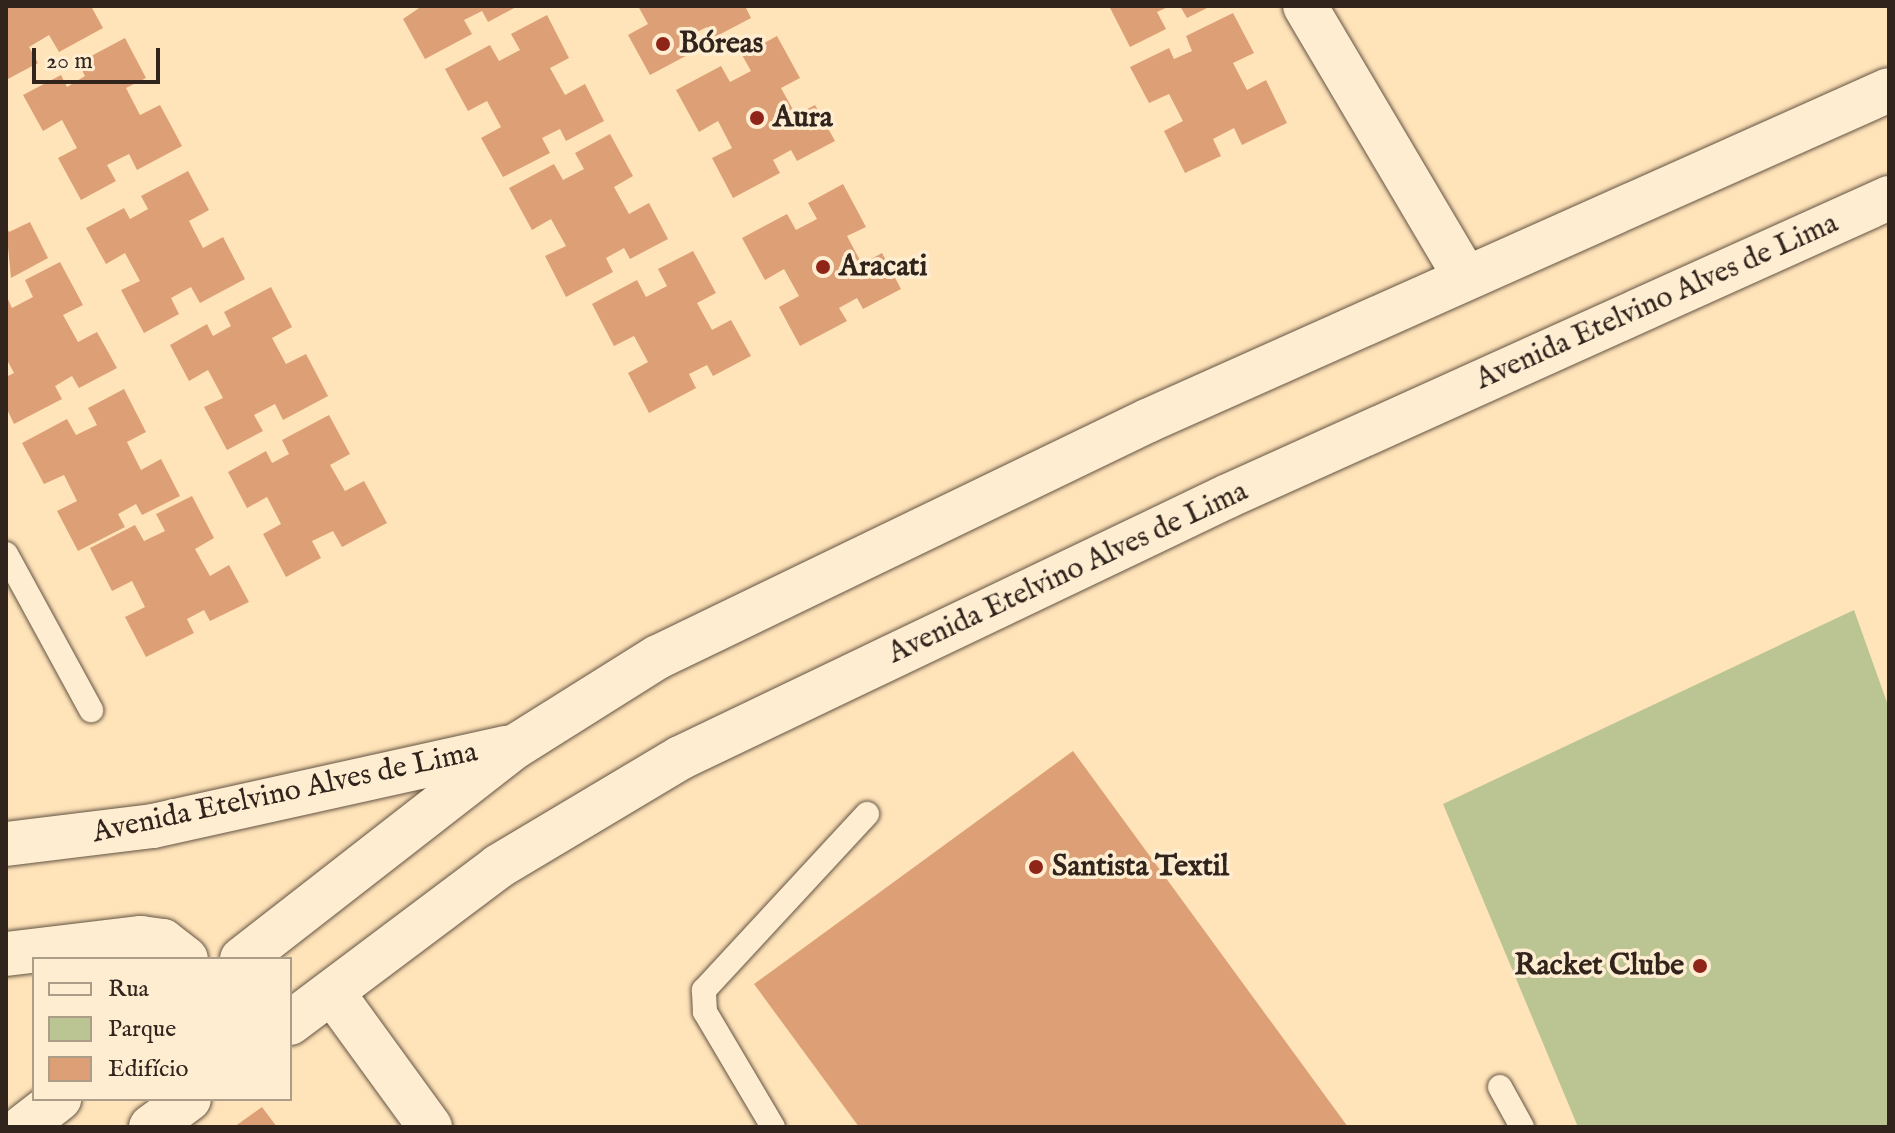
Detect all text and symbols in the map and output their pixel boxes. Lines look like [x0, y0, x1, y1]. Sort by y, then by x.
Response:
place label: Bóreas [679, 26, 763, 62]
scale bar [36, 32, 164, 82]
marker: Bóreas [654, 35, 672, 53]
text: 20 m [46, 46, 93, 77]
place label: Aura [773, 100, 833, 136]
marker: Aura [748, 109, 766, 127]
street label: Avenida Etelvino Alves de Lima [1470, 206, 1844, 398]
place label: Aracati [839, 249, 927, 285]
marker: Aracati [814, 258, 832, 276]
street label: Avenida Etelvino Alves de Lima [882, 474, 1254, 672]
street label: Avenida Etelvino Alves de Lima [89, 735, 481, 851]
place label: Santista Textil [1052, 849, 1229, 885]
marker: Santista Textil [1027, 858, 1045, 876]
place label: Racket Clube [1514, 948, 1684, 984]
legend [32, 957, 292, 1101]
marker: Racket Clube [1691, 957, 1709, 975]
text: Rua [108, 974, 149, 1005]
text: Parque [108, 1014, 176, 1045]
text: Edifício [108, 1054, 188, 1085]

